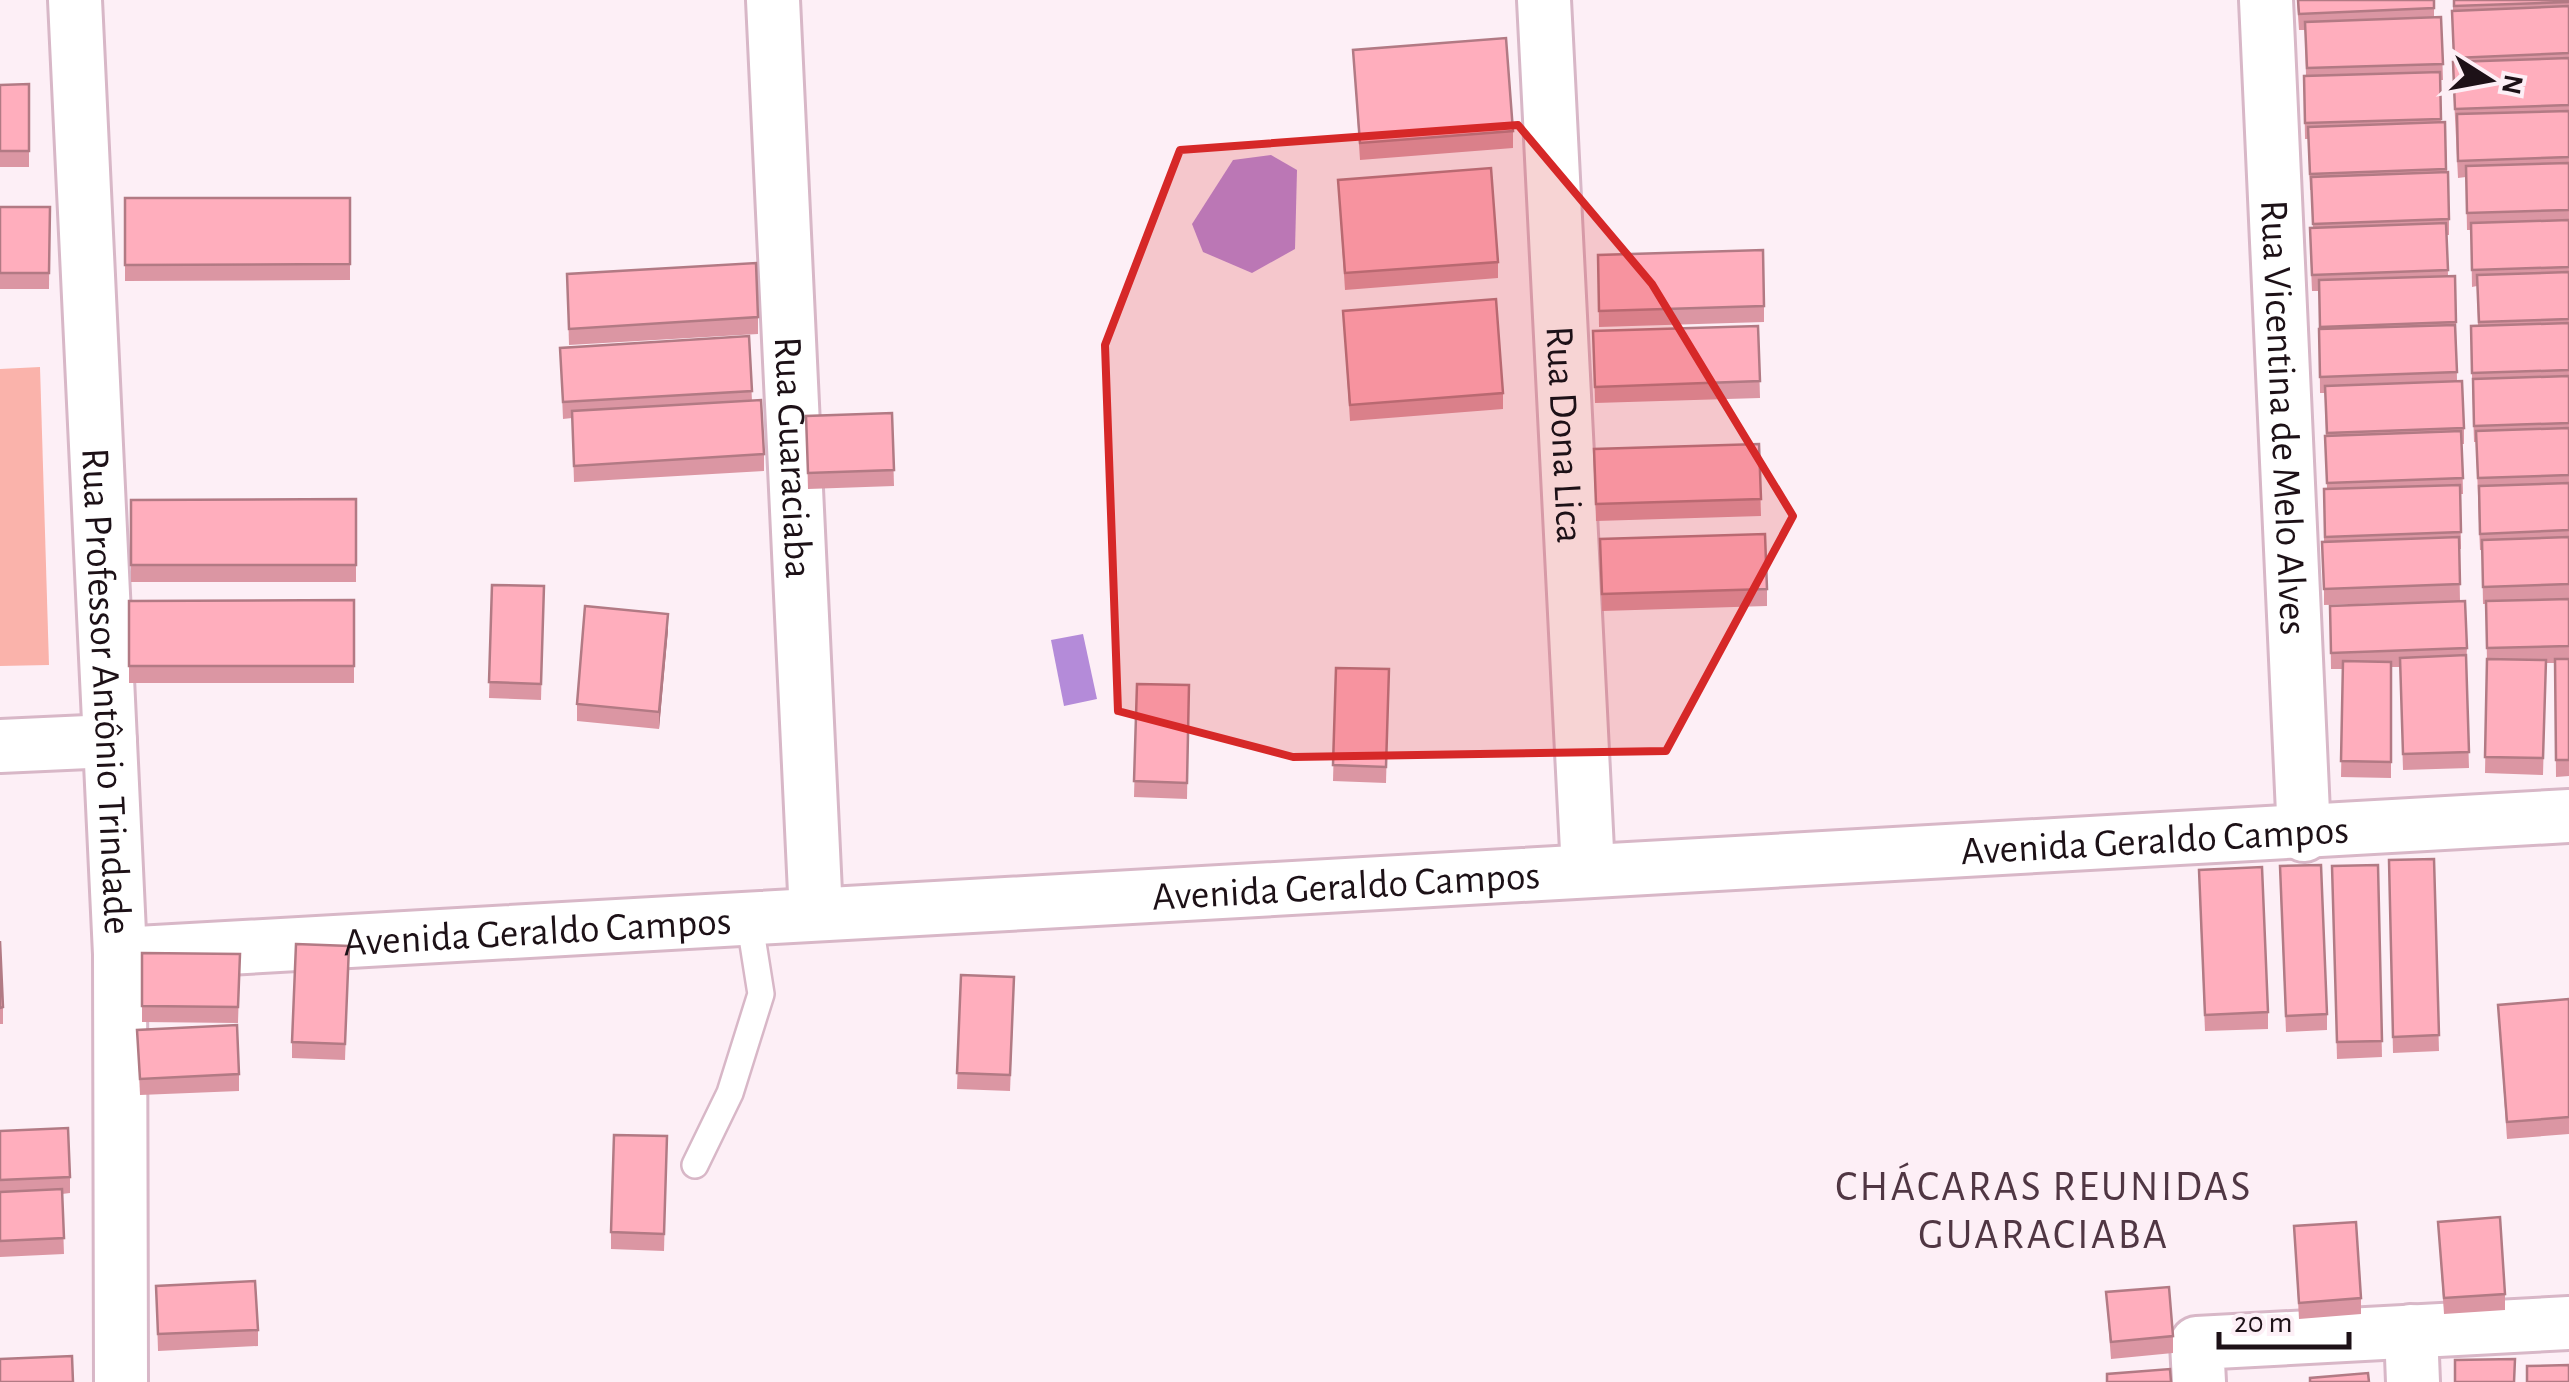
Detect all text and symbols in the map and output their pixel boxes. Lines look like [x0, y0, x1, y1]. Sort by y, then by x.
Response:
north arrow [2439, 30, 2539, 130]
text: N [2496, 72, 2527, 97]
street label: Rua Vicentina de Melo Alves [2253, 199, 2313, 636]
street label: Rua Dona Lica [1539, 325, 1589, 544]
street label: Rua Guaraciaba [767, 336, 818, 580]
street label: Rua Professor Antônio Trindade [74, 447, 137, 936]
street label: Avenida Geraldo Campos [1960, 810, 2350, 872]
street label: Avenida Geraldo Campos [1151, 856, 1541, 918]
street label: Avenida Geraldo Campos [342, 902, 733, 963]
district label: CHÁCARAS REUNIDAS GUARACIABA [1835, 1162, 2253, 1256]
scale bar [2219, 1287, 2349, 1349]
text: 20 m [2234, 1308, 2292, 1338]

